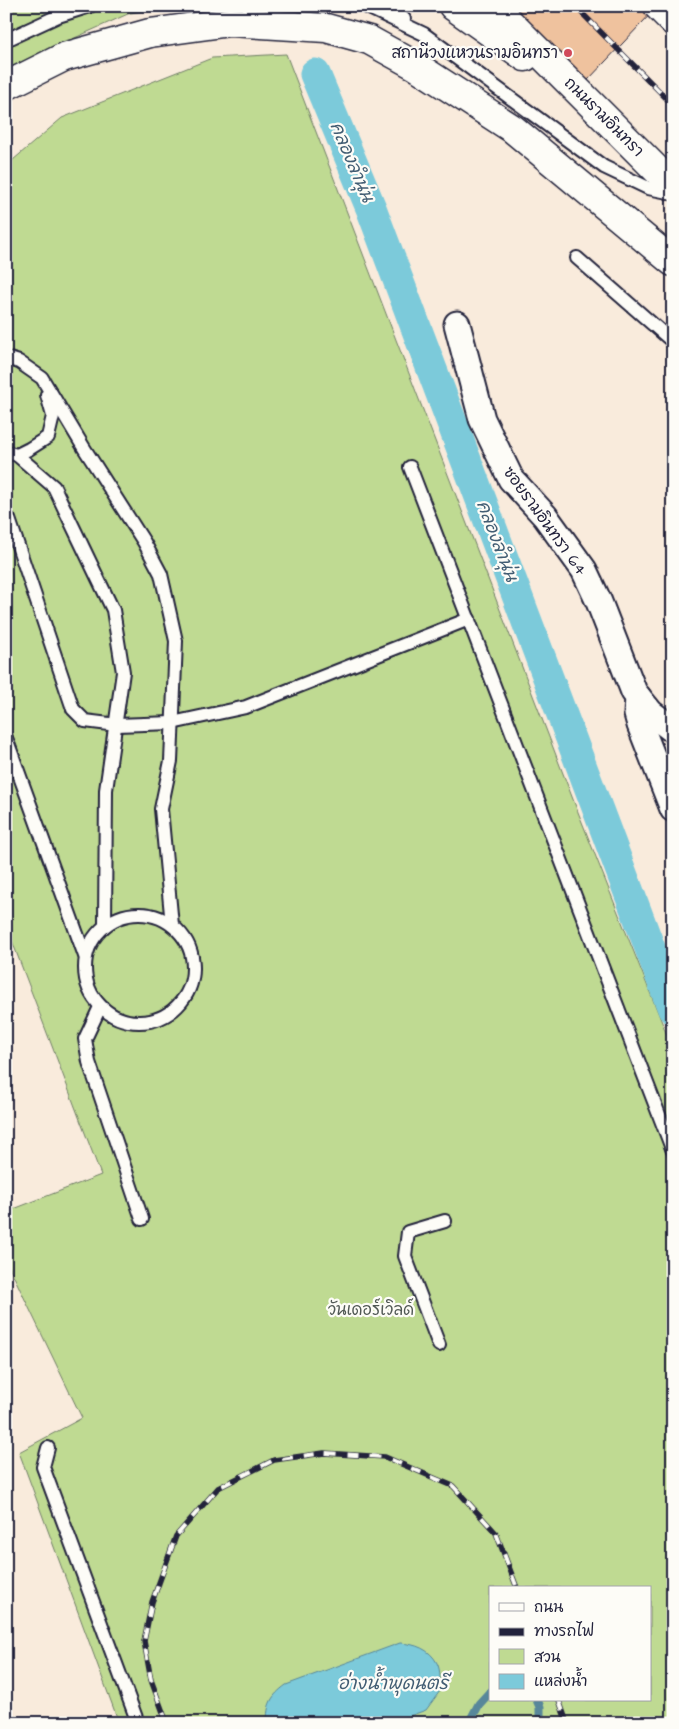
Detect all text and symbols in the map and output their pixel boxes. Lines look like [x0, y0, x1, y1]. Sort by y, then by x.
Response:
place label: สถานีวงแหวนรามอินทรา [391, 42, 558, 64]
marker: สถานีวงแหวนรามอินทรา [562, 47, 574, 59]
street label: ถนนรามอินทรา [559, 72, 649, 162]
water label: คลองลำนุ่น [324, 118, 380, 207]
street label: ซอยรามอินทรา 64 [498, 462, 592, 580]
water label: คลองลำนุ่น [470, 497, 524, 586]
park label: วันเดอร์เวิลด์ [328, 1298, 414, 1321]
legend [489, 1586, 652, 1702]
text: ถนน [534, 1597, 563, 1618]
text: ทางรถไฟ [534, 1621, 594, 1642]
text: สวน [534, 1647, 561, 1668]
water label: อ่างน้ำพุดนตรี [338, 1666, 453, 1696]
text: แหล่งน้ำ [534, 1667, 588, 1692]

